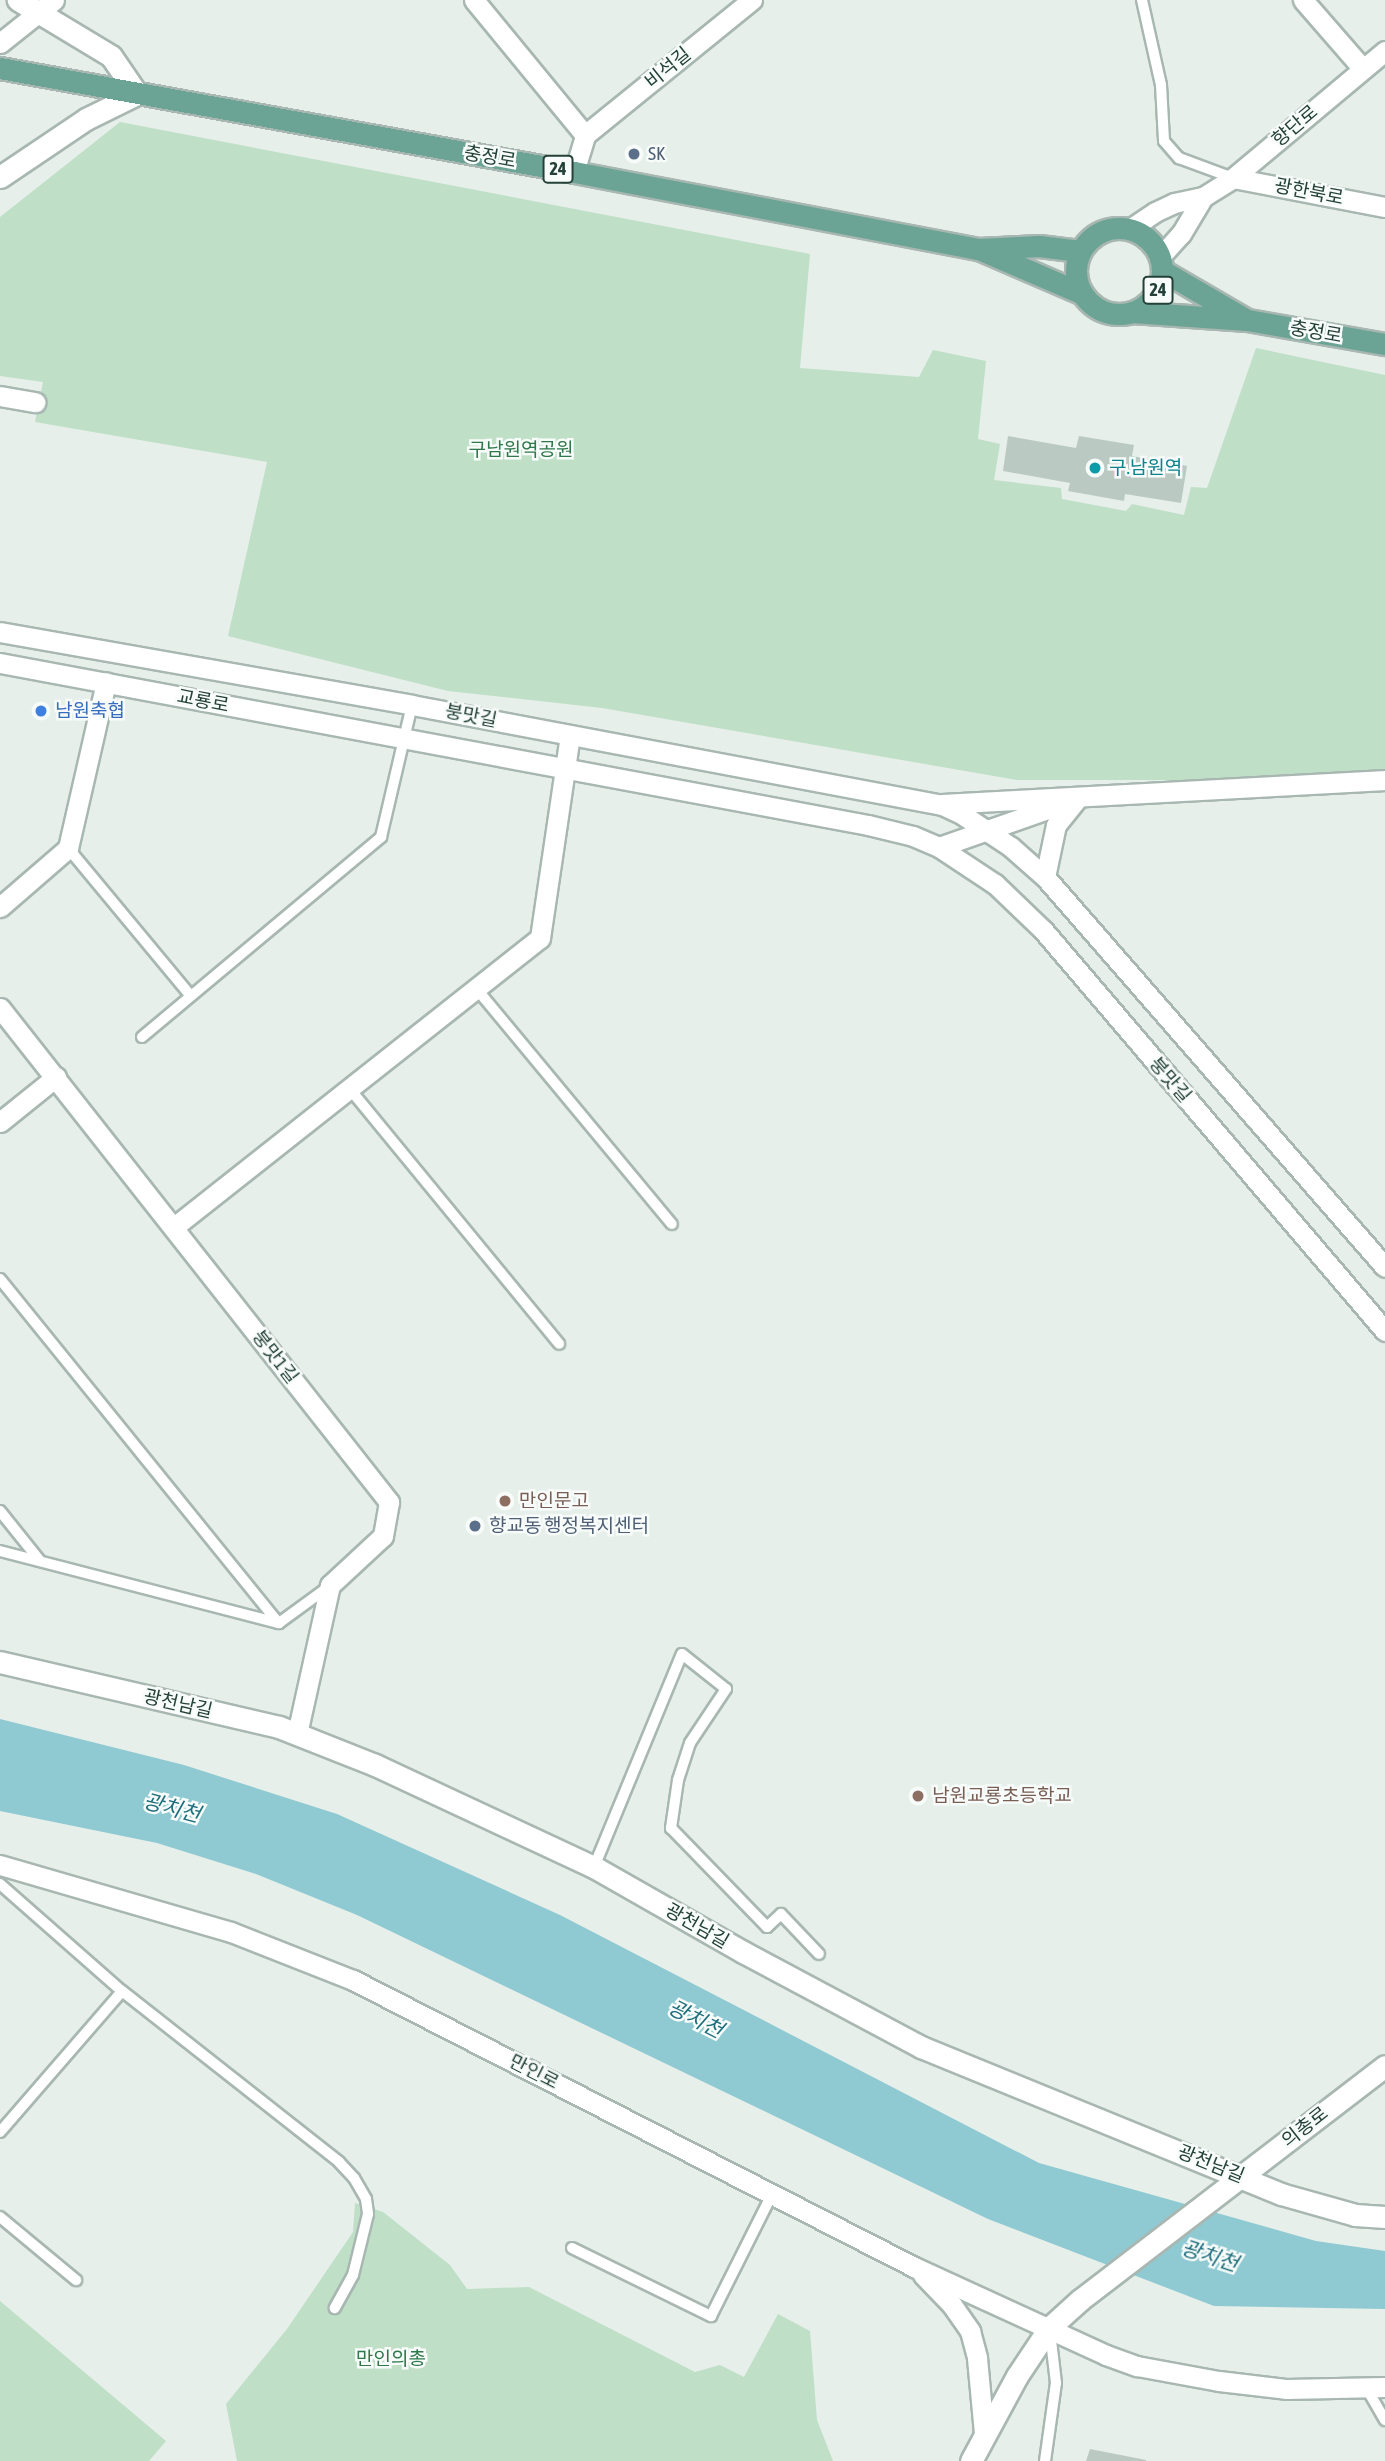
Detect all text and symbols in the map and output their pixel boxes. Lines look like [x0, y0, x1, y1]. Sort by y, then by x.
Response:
street label: 비석길 [640, 43, 696, 93]
street label: 향단로 [1268, 100, 1322, 152]
street label: 충정로 [462, 141, 518, 173]
place label: SK [648, 143, 665, 165]
marker: SK [626, 146, 642, 162]
road number: 24 [542, 154, 574, 184]
street label: 광한북로 [1273, 174, 1345, 210]
road number: 24 [1142, 276, 1174, 304]
street label: 충정로 [1288, 316, 1344, 348]
park label: 구남원역공원 [469, 439, 573, 461]
place label: 구.남원역 [1109, 457, 1182, 479]
marker: 구.남원역 [1087, 460, 1103, 476]
street label: 교룡로 [175, 685, 231, 717]
place label: 남원축협 [55, 700, 125, 722]
street label: 붕맛길 [443, 700, 499, 732]
marker: 남원축협 [33, 703, 49, 719]
street label: 붕맛길 [1144, 1053, 1196, 1107]
street label: 붕맛1길 [247, 1326, 303, 1388]
place label: 만인문고 [519, 1490, 589, 1512]
marker: 만인문고 [497, 1493, 513, 1509]
place label: 향교동 행정복지센터 [489, 1515, 649, 1537]
marker: 향교동 행정복지센터 [467, 1518, 483, 1534]
street label: 광천남길 [141, 1685, 215, 1723]
place label: 남원교룡초등학교 [932, 1785, 1072, 1807]
water label: 광치천 [141, 1787, 203, 1827]
marker: 남원교룡초등학교 [910, 1788, 926, 1804]
street label: 광천남길 [661, 1899, 733, 1953]
water label: 광치천 [664, 1994, 728, 2042]
street label: 만인로 [505, 2050, 563, 2094]
street label: 의총로 [1277, 2102, 1333, 2152]
street label: 광천남길 [1174, 2140, 1248, 2188]
water label: 광치천 [1179, 2234, 1241, 2276]
park label: 만인의총 [356, 2348, 426, 2370]

